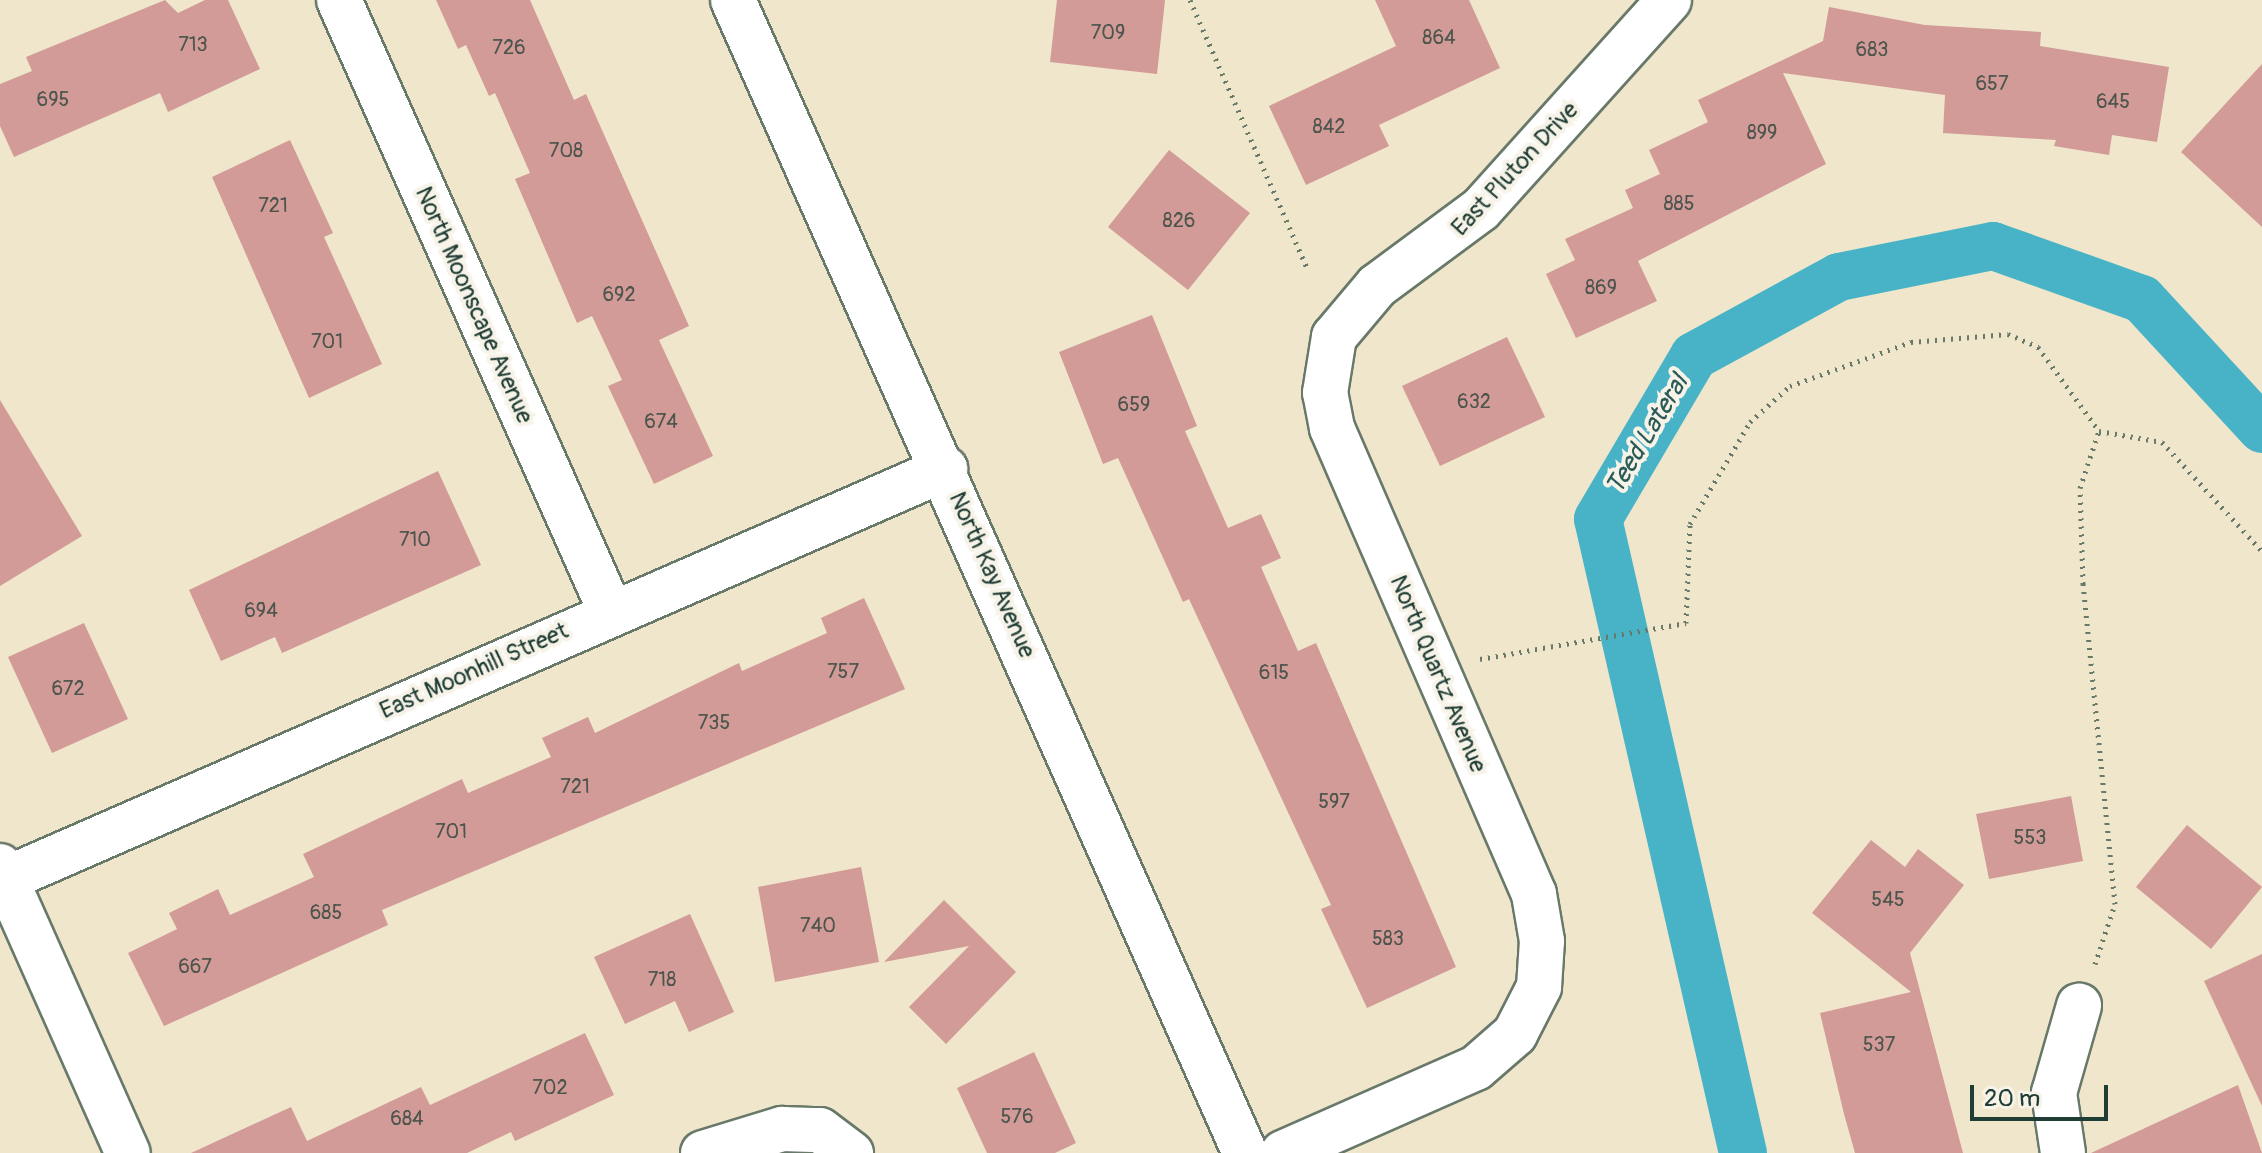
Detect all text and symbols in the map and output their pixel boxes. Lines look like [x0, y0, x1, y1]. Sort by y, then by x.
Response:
house number: 709 [1091, 20, 1125, 44]
house number: 864 [1422, 25, 1456, 49]
house number: 713 [178, 32, 208, 56]
house number: 726 [492, 35, 526, 59]
house number: 683 [1856, 37, 1888, 61]
house number: 657 [1975, 71, 2009, 95]
house number: 695 [37, 87, 69, 111]
house number: 645 [2096, 89, 2130, 113]
street label: East Pluton Drive [1446, 96, 1584, 242]
house number: 842 [1313, 114, 1345, 138]
house number: 899 [1747, 120, 1777, 144]
house number: 708 [549, 138, 583, 162]
street label: North Moonscape Avenue [409, 182, 539, 428]
house number: 885 [1664, 191, 1694, 215]
house number: 721 [258, 193, 288, 217]
house number: 826 [1163, 208, 1195, 232]
house number: 869 [1585, 275, 1617, 299]
house number: 692 [602, 282, 636, 306]
house number: 701 [311, 329, 343, 353]
water label: Teed Lateral [1600, 370, 1696, 500]
house number: 632 [1457, 389, 1491, 413]
house number: 659 [1118, 392, 1150, 416]
house number: 674 [644, 409, 678, 433]
street label: North Kay Avenue [943, 488, 1041, 662]
house number: 710 [399, 527, 431, 551]
street label: North Quartz Avenue [1383, 571, 1493, 777]
house number: 694 [244, 598, 278, 622]
street label: East Moonhill Street [375, 617, 573, 725]
house number: 757 [827, 659, 859, 683]
house number: 615 [1259, 660, 1289, 684]
house number: 672 [51, 676, 85, 700]
house number: 735 [698, 710, 730, 734]
house number: 721 [560, 774, 590, 798]
house number: 597 [1318, 789, 1350, 813]
house number: 701 [435, 819, 467, 843]
house number: 553 [2014, 825, 2046, 849]
house number: 545 [1871, 887, 1905, 911]
house number: 685 [310, 900, 342, 924]
house number: 740 [800, 913, 836, 937]
house number: 583 [1372, 926, 1404, 950]
house number: 667 [178, 954, 212, 978]
house number: 718 [648, 967, 676, 991]
house number: 537 [1863, 1032, 1895, 1056]
scale bar [1974, 1069, 2112, 1119]
house number: 702 [532, 1075, 568, 1099]
text: 20 m [1984, 1084, 2040, 1113]
house number: 576 [1000, 1104, 1034, 1128]
house number: 684 [390, 1106, 424, 1130]

